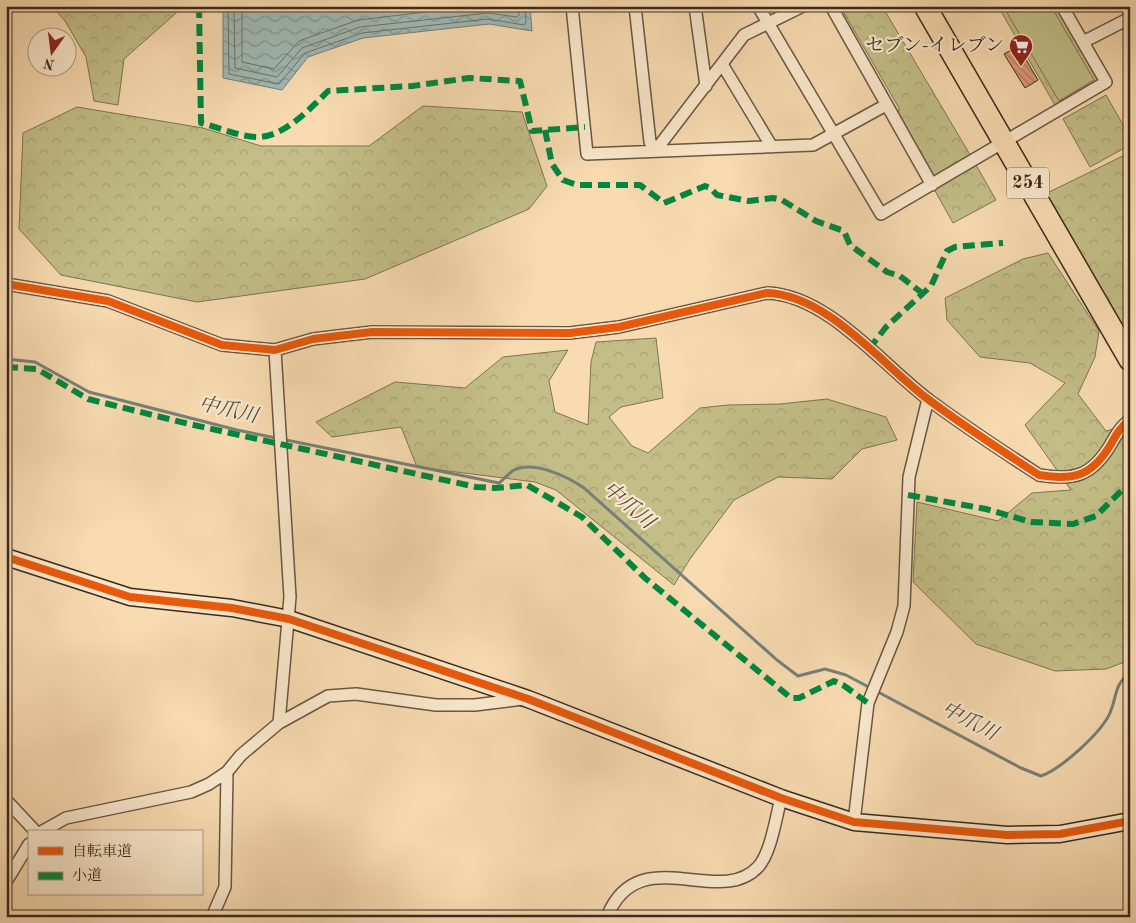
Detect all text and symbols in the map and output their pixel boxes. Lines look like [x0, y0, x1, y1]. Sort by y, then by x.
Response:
north arrow [28, 28, 78, 78]
supermarket icon: セブン-イレブン [1008, 33, 1034, 67]
place label: セブン-イレブン [865, 35, 1004, 56]
text: N [42, 55, 56, 72]
road number: 254 [1007, 168, 1049, 198]
water label: 中爪川 [197, 393, 262, 428]
water label: 中爪川 [599, 477, 660, 535]
water label: 中爪川 [938, 697, 1003, 746]
legend [28, 830, 202, 896]
text: 自転車道 [72, 843, 132, 860]
text: 小道 [72, 867, 102, 884]

